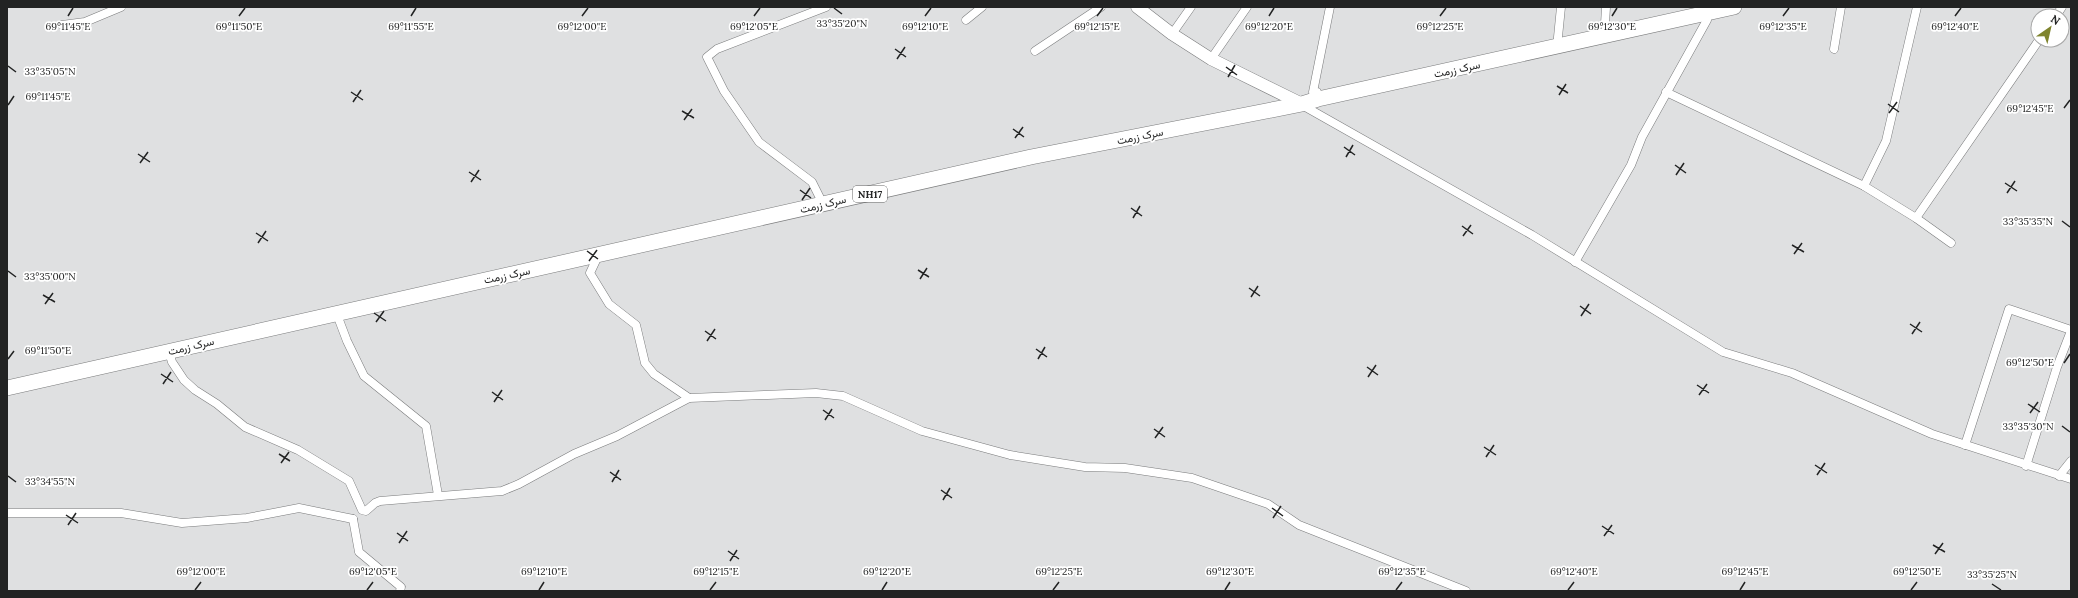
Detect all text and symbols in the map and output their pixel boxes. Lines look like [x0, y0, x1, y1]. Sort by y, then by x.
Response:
north arrow [2030, 8, 2070, 48]
text: N [2048, 12, 2063, 28]
text: 33°35'20"N [817, 17, 868, 30]
text: 69°11'45"E [45, 20, 91, 33]
text: 69°11'50"E [216, 20, 262, 33]
text: 69°11'55"E [388, 20, 434, 33]
text: 69°12'00"E [558, 20, 606, 33]
text: 69°12'05"E [730, 20, 778, 33]
text: 69°12'10"E [902, 20, 948, 33]
text: 69°12'15"E [1074, 20, 1120, 33]
text: 69°12'20"E [1245, 20, 1293, 33]
text: 69°12'25"E [1416, 20, 1464, 33]
text: 69°12'30"E [1588, 20, 1636, 33]
text: 69°12'35"E [1759, 20, 1807, 33]
text: 69°12'40"E [1931, 20, 1979, 33]
street label: سرک زرمت [1433, 57, 1482, 81]
text: 33°35'05"N [24, 65, 76, 78]
text: 69°11'45"E [25, 90, 71, 103]
text: 69°12'45"E [2007, 102, 2053, 115]
street label: سرک زرمت [1116, 125, 1165, 147]
road number: NH17 [853, 186, 887, 202]
street label: سرک زرمت [799, 192, 848, 216]
text: 33°35'35"N [2003, 215, 2054, 228]
street label: سرک زرمت [483, 263, 532, 287]
text: 33°35'00"N [24, 270, 76, 283]
street label: سرک زرمت [167, 334, 216, 358]
text: 69°11'50"E [25, 344, 71, 357]
text: 69°12'50"E [2006, 356, 2054, 369]
text: 33°35'30"N [2002, 420, 2054, 433]
text: 33°34'55"N [25, 475, 75, 488]
text: 69°12'00"E [177, 565, 225, 578]
text: 69°12'05"E [349, 565, 397, 578]
text: 69°12'10"E [521, 565, 567, 578]
text: 69°12'15"E [693, 565, 739, 578]
text: 69°12'20"E [863, 565, 911, 578]
text: 69°12'25"E [1035, 565, 1083, 578]
text: 69°12'30"E [1206, 565, 1254, 578]
text: 69°12'35"E [1378, 565, 1426, 578]
text: 69°12'40"E [1550, 565, 1598, 578]
text: 69°12'45"E [1722, 565, 1768, 578]
text: 69°12'50"E [1893, 565, 1941, 578]
text: 33°35'25"N [1967, 568, 2017, 581]

